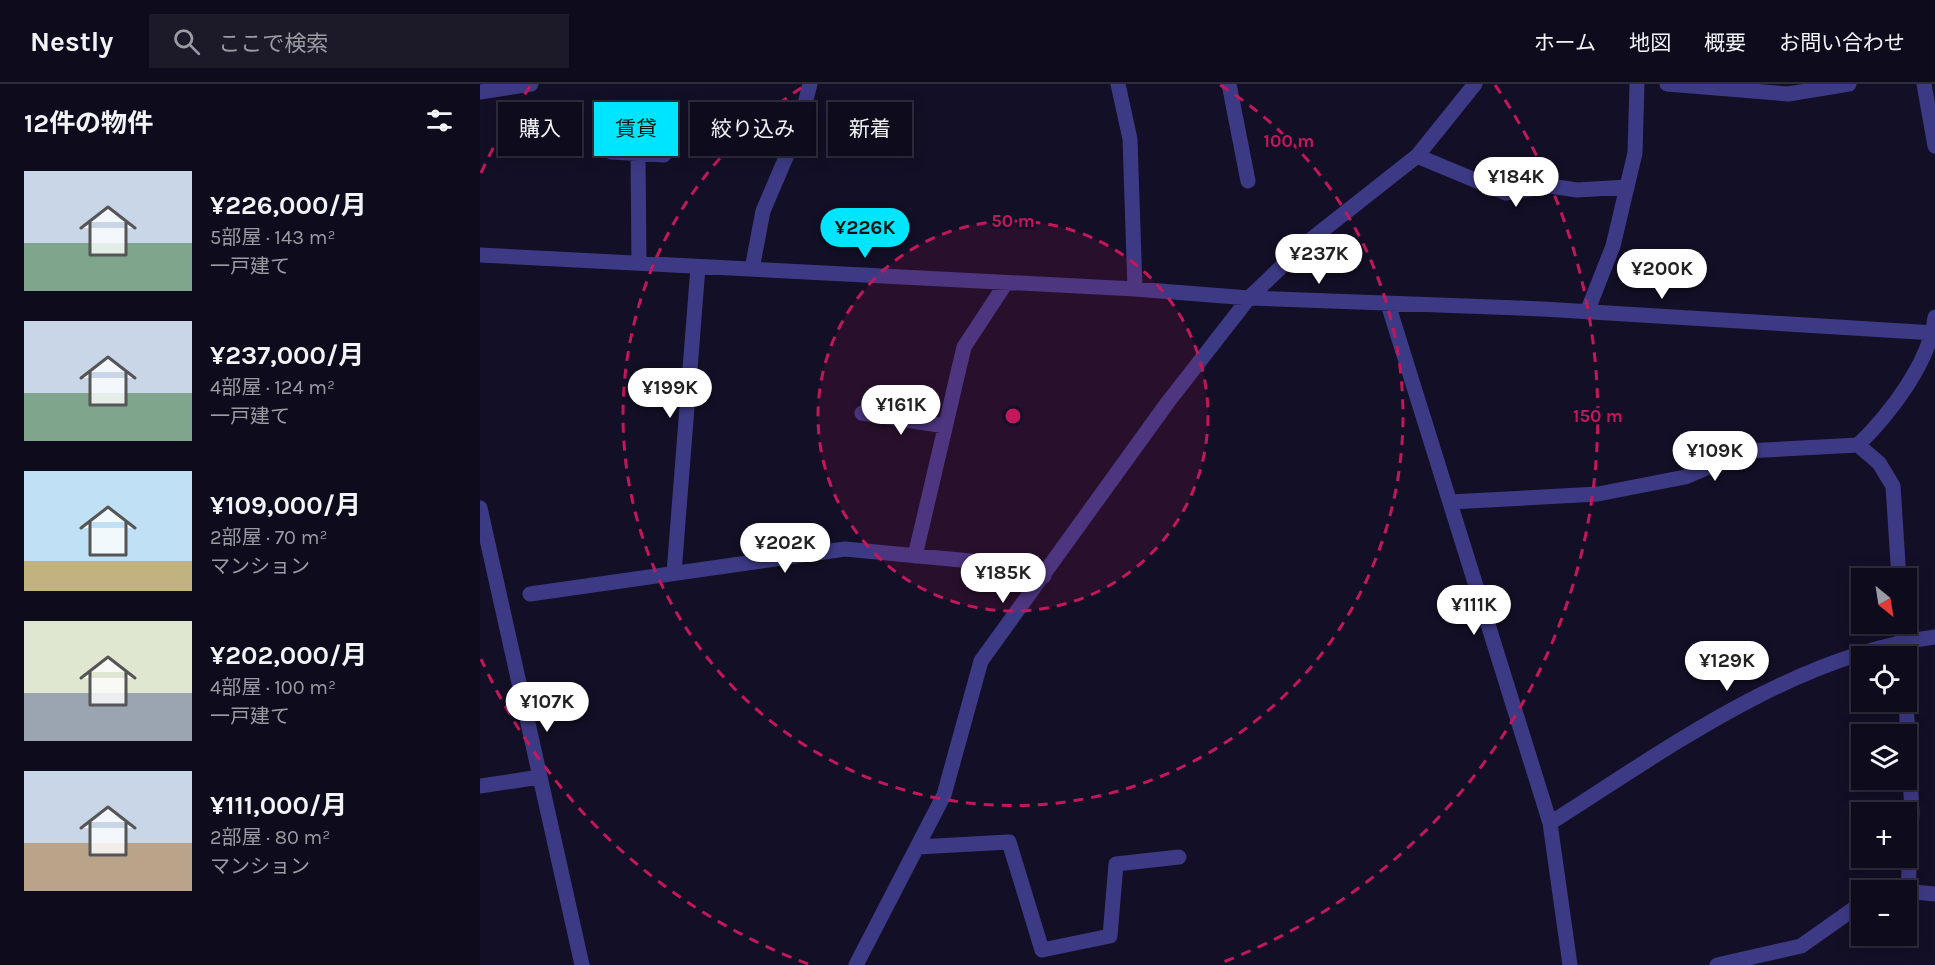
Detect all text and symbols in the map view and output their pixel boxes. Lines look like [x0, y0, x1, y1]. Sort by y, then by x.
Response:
search box [149, 14, 569, 68]
text: Nestly [30, 25, 113, 58]
icon: search [170, 25, 203, 58]
text: ここで検索 [218, 31, 328, 57]
text: ホーム [1534, 31, 1596, 55]
text: 地図 [1629, 31, 1671, 55]
text: 概要 [1704, 31, 1746, 55]
text: お問い合わせ [1779, 31, 1905, 55]
chip: 購入 [498, 102, 582, 156]
chip: 賃貸 [594, 102, 678, 156]
chip: 絞り込み [690, 102, 816, 156]
chip: 新着 [828, 102, 912, 156]
icon: filters [423, 104, 456, 137]
text: 12件の物件 [24, 108, 153, 139]
text: 100 m [1264, 130, 1314, 152]
pin: ¥184K [1474, 157, 1558, 208]
text: ¥184K [1488, 165, 1544, 188]
text: ¥226,000/月 [210, 190, 367, 221]
icon: home [72, 195, 144, 267]
pin: ¥226K [823, 208, 907, 259]
text: 50 m [991, 210, 1035, 232]
text: ¥226K [834, 216, 896, 239]
text: 5部屋 · 143 m² [210, 226, 335, 249]
pin: ¥237K [1277, 234, 1361, 285]
text: ¥237K [1289, 242, 1349, 265]
pin: ¥200K [1620, 249, 1704, 300]
text: 一戸建て [210, 255, 290, 278]
text: ¥200K [1631, 257, 1693, 280]
text: ¥237,000/月 [210, 340, 364, 371]
icon: home [72, 345, 144, 417]
pin: ¥199K [628, 368, 712, 419]
text: 4部屋 · 124 m² [210, 376, 335, 399]
text: ¥199K [642, 376, 698, 399]
pin: ¥161K [859, 385, 943, 436]
text: ¥161K [875, 393, 927, 416]
text: 一戸建て [210, 405, 290, 428]
text: 150 m [1573, 405, 1623, 427]
centre of rings [1003, 406, 1023, 426]
pin: ¥109K [1673, 431, 1757, 482]
text: ¥109K [1687, 439, 1743, 462]
text: ¥109,000/月 [210, 490, 361, 521]
icon: home [72, 495, 144, 567]
pin: ¥202K [743, 523, 827, 574]
text: 2部屋 · 70 m² [210, 526, 327, 549]
text: ¥202K [754, 531, 816, 554]
pin: ¥185K [961, 553, 1045, 604]
text: マンション [210, 555, 310, 578]
text: ¥185K [975, 561, 1031, 584]
north arrow [1851, 568, 1917, 634]
map controls [1851, 568, 1917, 946]
pin: ¥111K [1432, 585, 1516, 636]
text: ¥111K [1451, 593, 1497, 616]
text: ¥202,000/月 [210, 640, 367, 671]
pin: ¥129K [1685, 641, 1769, 692]
icon: home [72, 645, 144, 717]
button: locate [1851, 646, 1917, 712]
text: ¥129K [1699, 649, 1755, 672]
text: 4部屋 · 100 m² [210, 676, 336, 699]
pin: ¥107K [505, 682, 589, 733]
text: ¥107K [520, 690, 574, 713]
text: 一戸建て [210, 705, 290, 728]
button: layers [1851, 724, 1917, 790]
text: ¥111,000/月 [210, 790, 347, 821]
icon: home [72, 795, 144, 867]
button: + [1851, 802, 1917, 868]
text: 2部屋 · 80 m² [210, 826, 330, 849]
text: マンション [210, 855, 310, 878]
button: − [1851, 880, 1917, 946]

